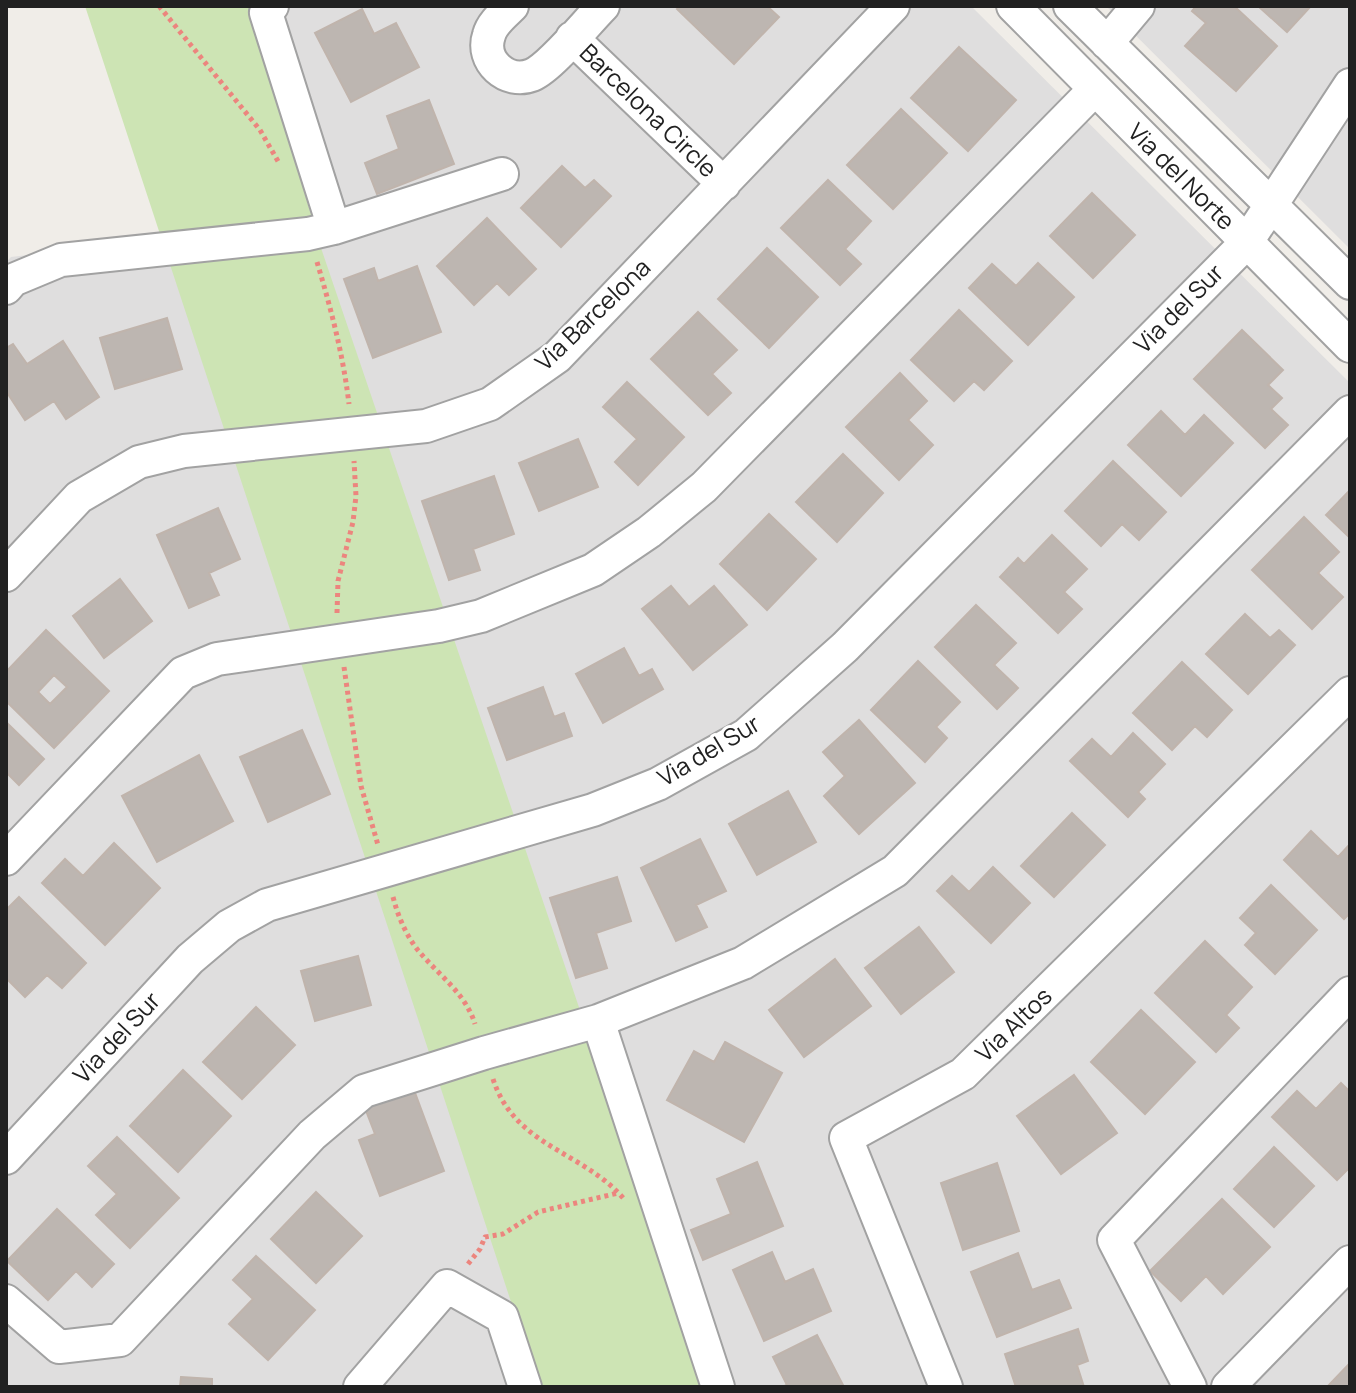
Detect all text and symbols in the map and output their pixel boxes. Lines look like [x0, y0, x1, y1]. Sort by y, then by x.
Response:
street label: Barcelona Circle [573, 36, 725, 184]
street label: Via del Norte [1121, 115, 1243, 237]
street label: Via Barcelona [527, 250, 657, 377]
street label: Via del Sur [1126, 256, 1230, 360]
street label: Via del Sur [651, 706, 766, 793]
street label: Via Altos [968, 979, 1058, 1069]
street label: Via del Sur [65, 984, 167, 1090]

